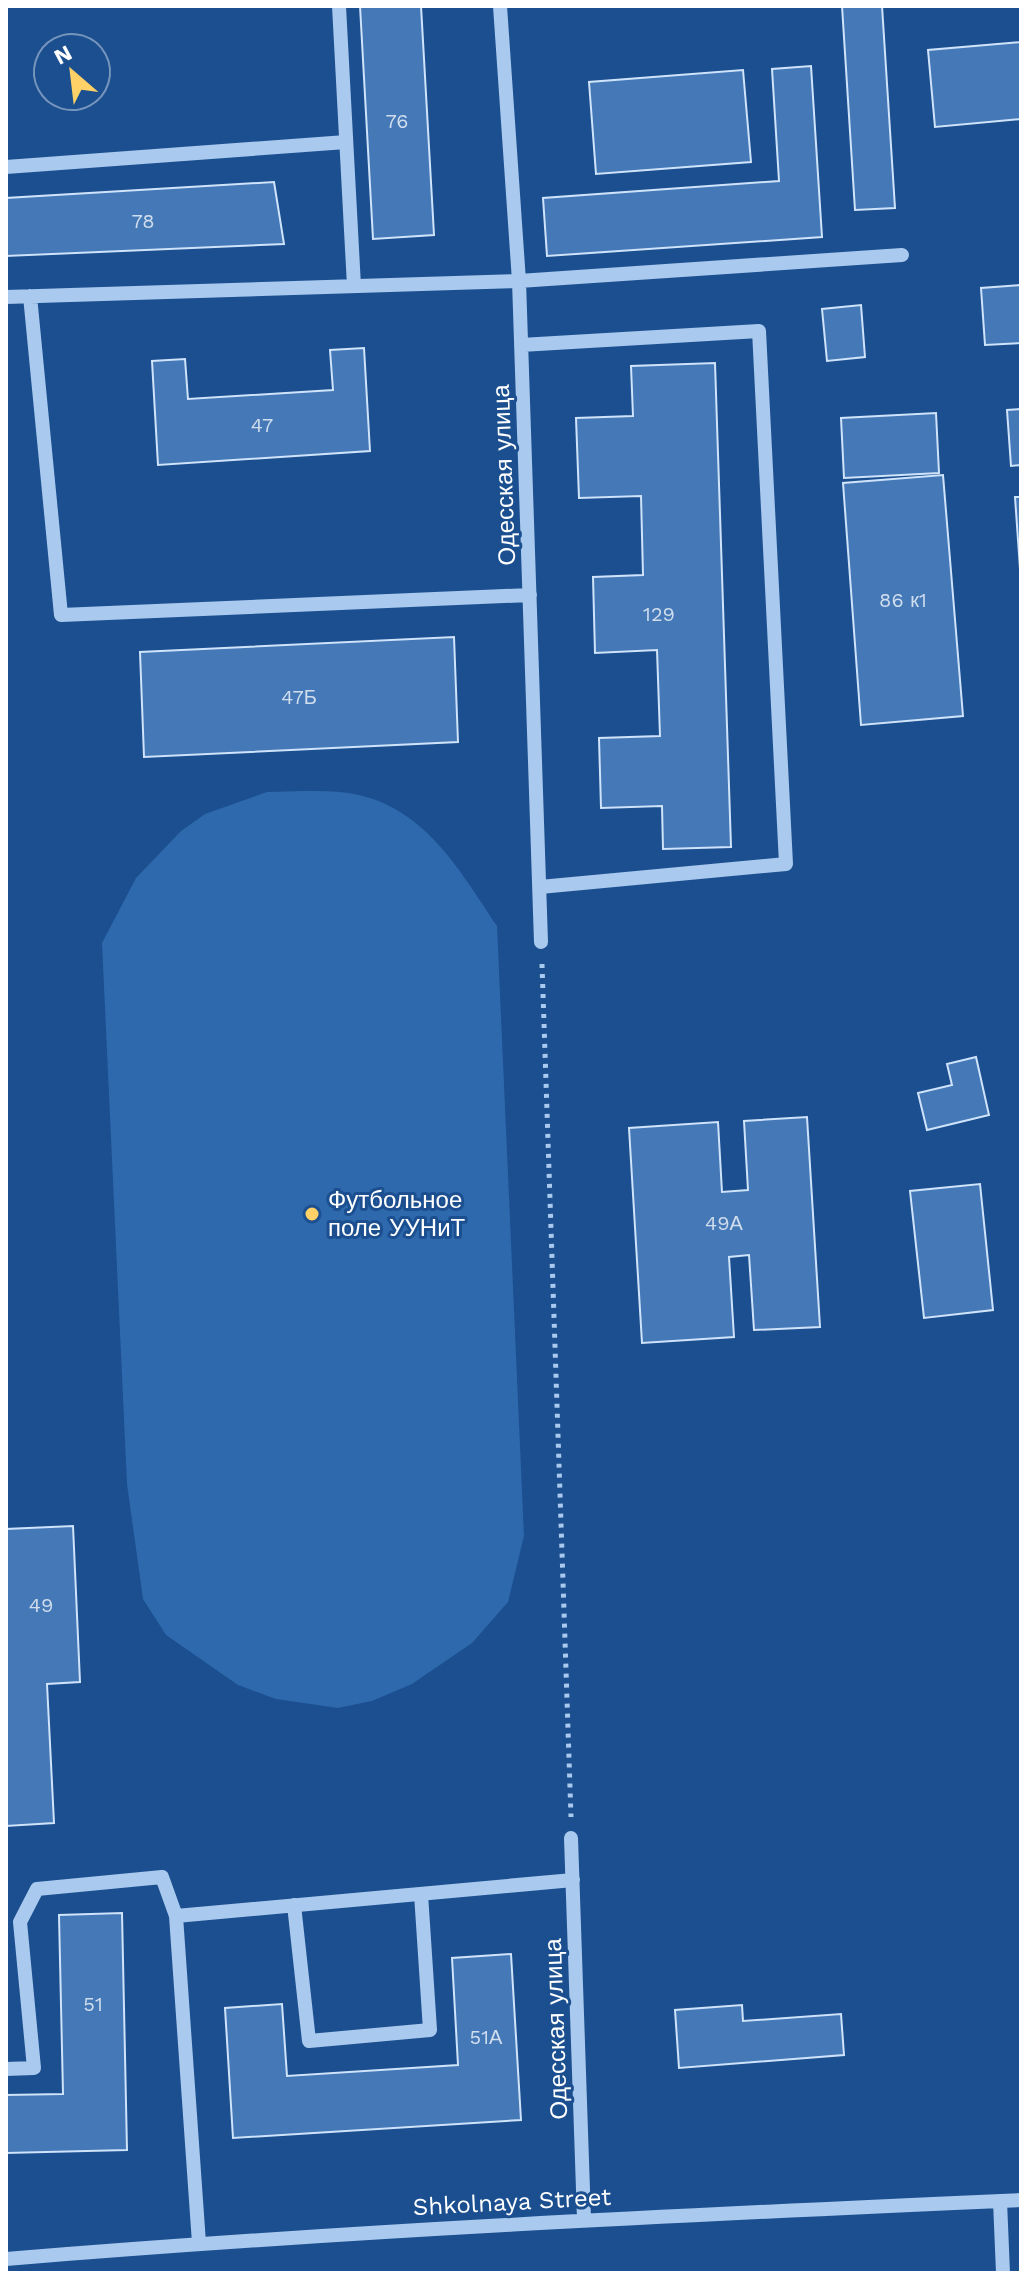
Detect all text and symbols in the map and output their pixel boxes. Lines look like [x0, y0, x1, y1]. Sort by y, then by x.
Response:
north arrow [32, 32, 112, 112]
text: N [50, 40, 76, 70]
house number: 76 [386, 109, 408, 133]
house number: 78 [131, 209, 155, 233]
street label: Одесская улица [487, 383, 521, 566]
house number: 47 [251, 413, 273, 437]
house number: 86 к1 [879, 588, 927, 612]
house number: 129 [643, 602, 675, 626]
house number: 47Б [281, 685, 317, 709]
place label: Футбольное поле УУНиТ [328, 1186, 466, 1242]
marker: Футбольное поле УУНиТ [303, 1205, 321, 1223]
house number: 49А [705, 1211, 744, 1235]
house number: 49 [29, 1593, 53, 1617]
street label: Одесская улица [539, 1937, 573, 2120]
house number: 51 [83, 1992, 103, 2016]
house number: 51А [470, 2025, 503, 2049]
street label: Shkolnaya Street [412, 2183, 612, 2221]

